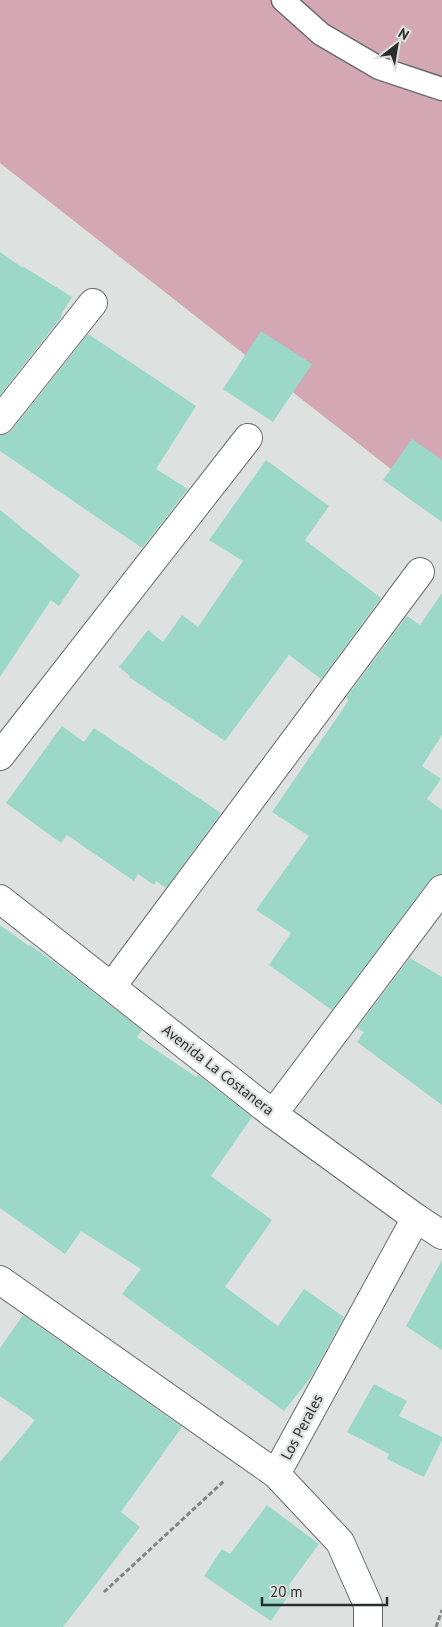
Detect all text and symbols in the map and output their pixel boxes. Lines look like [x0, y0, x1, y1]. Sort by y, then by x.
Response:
north arrow [372, 20, 422, 70]
text: N [395, 24, 412, 44]
street label: Avenida La Costanera [159, 1020, 278, 1119]
street label: Los Perales [276, 1391, 327, 1463]
scale bar [262, 1574, 387, 1606]
text: 20 m [270, 1582, 303, 1601]

